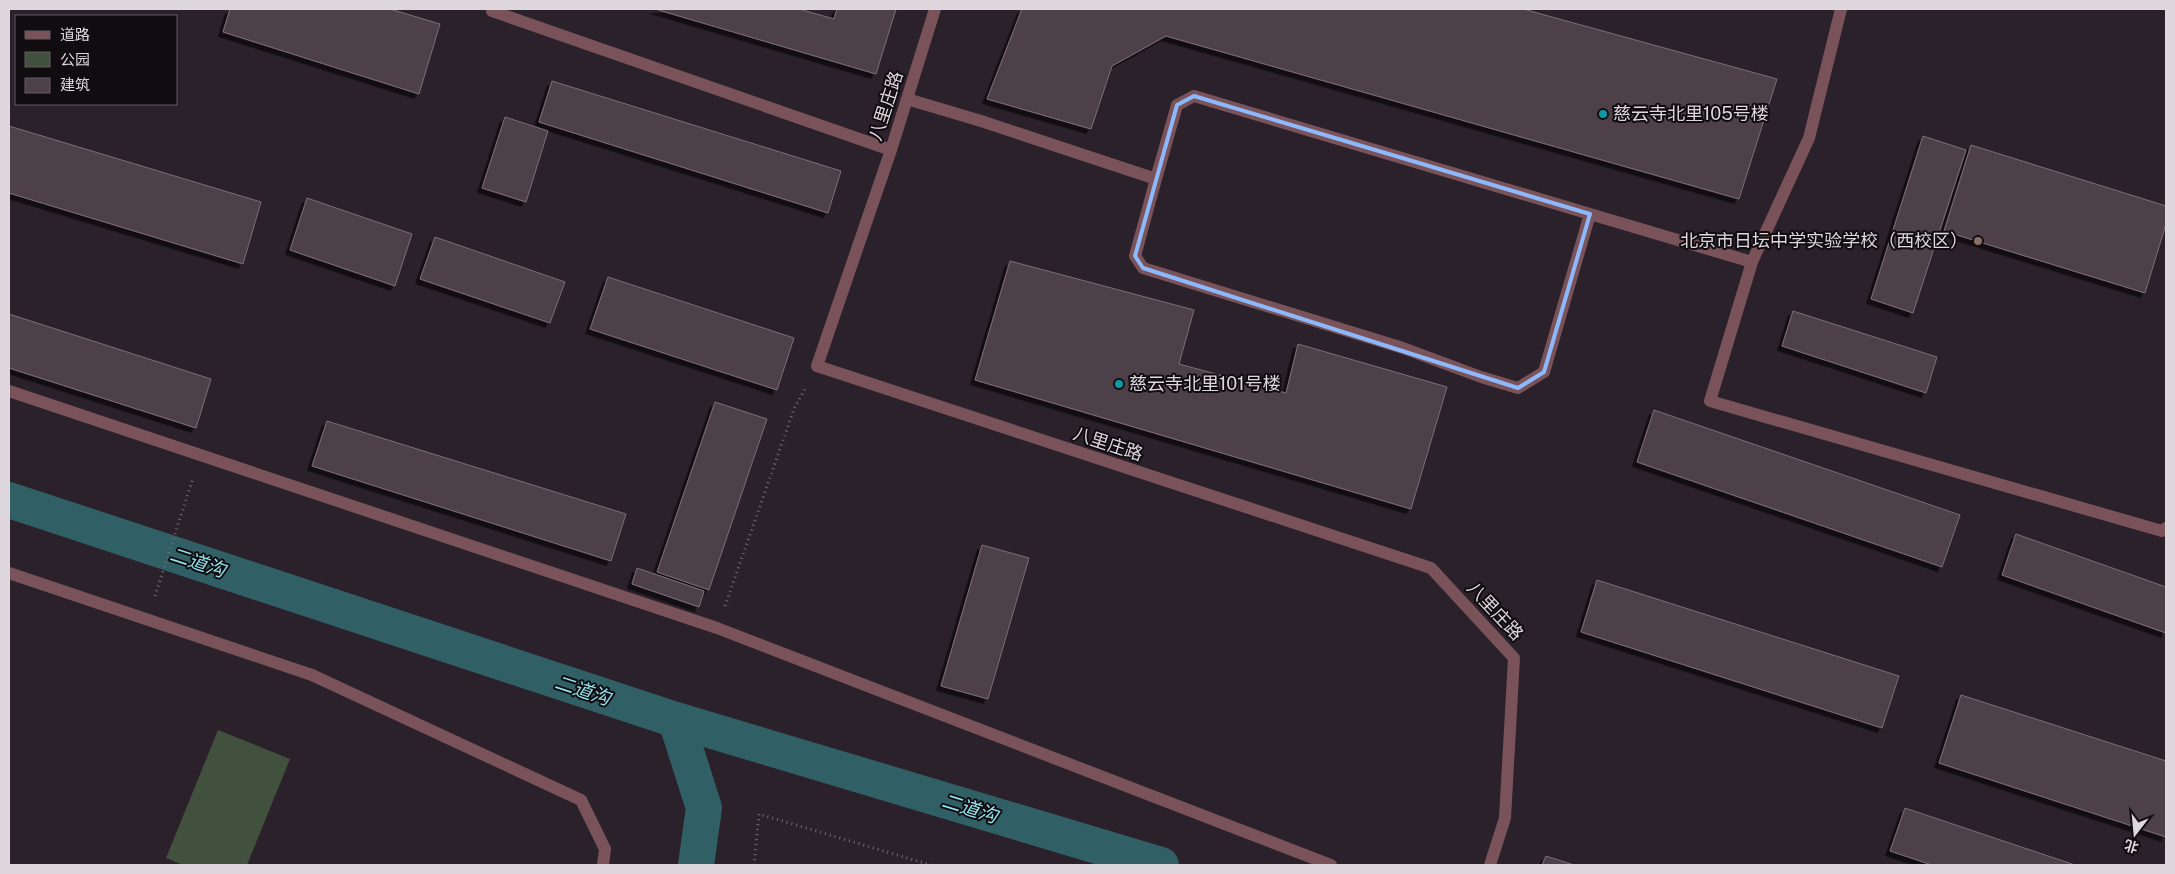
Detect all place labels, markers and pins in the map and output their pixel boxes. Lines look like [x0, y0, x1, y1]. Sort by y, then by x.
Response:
place label: 慈云寺北里105号楼 [1613, 103, 1769, 124]
marker: 慈云寺北里105号楼 [1597, 108, 1609, 120]
place label: 北京市日坛中学实验学校（西校区） [1680, 230, 1968, 251]
marker: 北京市日坛中学实验学校（西校区） [1972, 235, 1984, 247]
place label: 慈云寺北里101号楼 [1129, 373, 1281, 394]
marker: 慈云寺北里101号楼 [1113, 378, 1125, 390]

